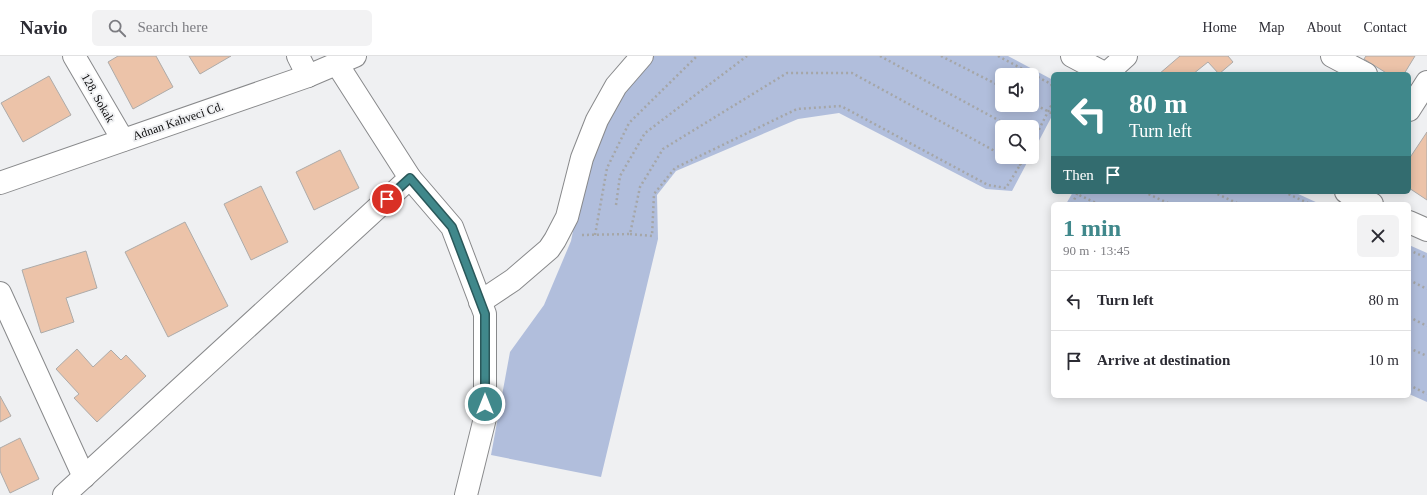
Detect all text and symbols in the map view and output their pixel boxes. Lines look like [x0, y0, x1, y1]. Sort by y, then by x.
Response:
search box [92, 10, 372, 46]
text: Navio [20, 17, 68, 38]
icon: search [106, 17, 128, 39]
text: Search here [138, 19, 208, 35]
text: Home [1203, 20, 1237, 35]
text: Map [1259, 20, 1284, 35]
text: About [1306, 20, 1341, 35]
text: Contact [1363, 20, 1407, 35]
map controls [995, 68, 1039, 164]
button: sound [995, 68, 1039, 112]
street label: 128. Sokak [78, 71, 118, 125]
icon: left [1063, 88, 1115, 140]
text: 80 m [1129, 88, 1187, 119]
street label: Adnan Kahveci Cd. [131, 99, 225, 143]
button: search [995, 120, 1039, 164]
text: Turn left [1129, 121, 1192, 141]
icon: arrive [1102, 164, 1124, 186]
text: Then [1063, 167, 1094, 183]
pin [370, 182, 404, 216]
icon: arrive [376, 188, 398, 210]
text: 1 min [1063, 215, 1121, 241]
button: close [1357, 215, 1399, 257]
text: 90 m · 13:45 [1063, 243, 1130, 258]
icon: left [1063, 290, 1085, 312]
text: Turn left [1097, 292, 1154, 308]
text: 80 m [1369, 292, 1399, 308]
icon: arrive [1063, 350, 1085, 372]
text: Arrive at destination [1097, 352, 1230, 368]
text: 10 m [1369, 352, 1399, 368]
position arrow [464, 383, 506, 425]

